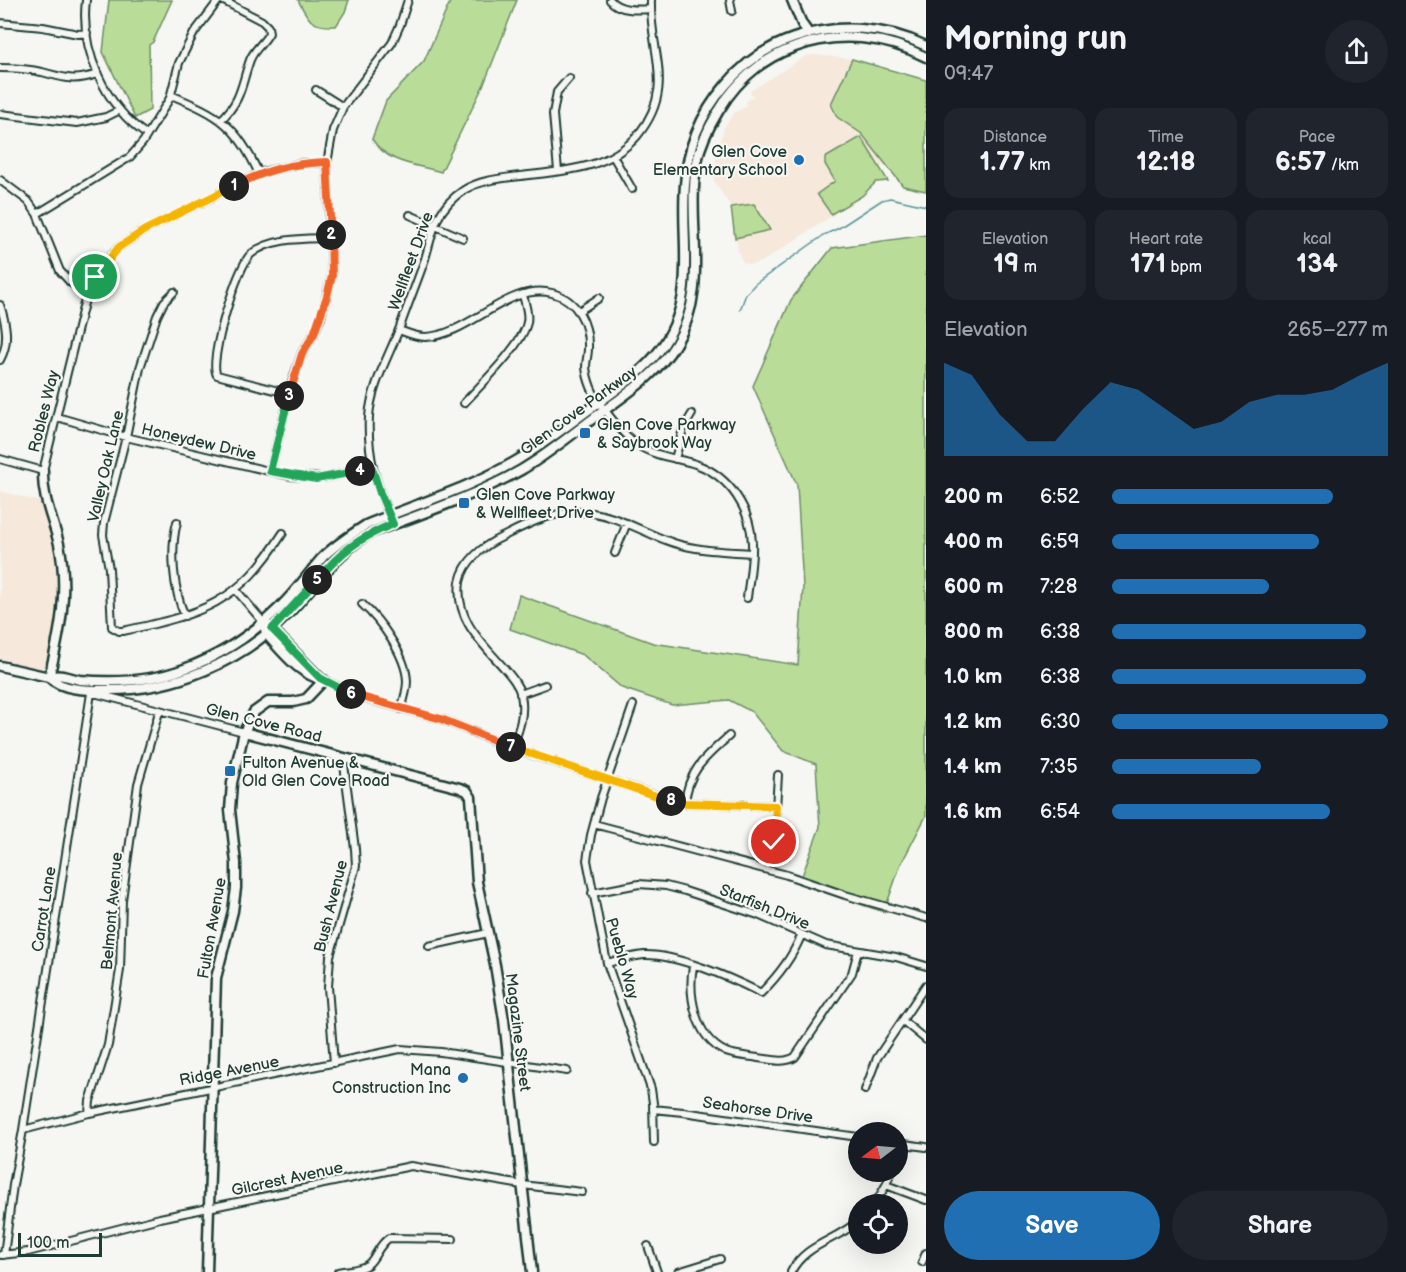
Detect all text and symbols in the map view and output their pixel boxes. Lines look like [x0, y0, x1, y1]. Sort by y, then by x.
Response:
text: Morning run [944, 19, 1127, 59]
button: share [1325, 20, 1388, 83]
text: 09:47 [944, 62, 993, 86]
text: Distance [983, 128, 1047, 147]
text: Time [1148, 128, 1184, 147]
text: Pace [1299, 128, 1335, 147]
place label: Glen Cove Elementary School [653, 143, 788, 180]
text: 1.77 [980, 147, 1025, 178]
text: 12:18 [1136, 147, 1196, 178]
text: 6:57 [1275, 147, 1326, 178]
marker: Glen Cove Elementary School [792, 153, 806, 167]
text: km [1025, 156, 1050, 175]
text: /km [1326, 156, 1359, 175]
pin: 1 [219, 171, 249, 201]
text: 1 [231, 176, 237, 195]
street label: Wellfleet Drive [385, 209, 438, 313]
pin: 2 [316, 220, 346, 250]
text: 2 [326, 225, 336, 244]
text: Elevation [982, 230, 1048, 249]
text: Heart rate [1129, 230, 1203, 249]
text: kcal [1303, 230, 1331, 249]
text: 19 [993, 249, 1019, 280]
text: 171 [1130, 249, 1166, 280]
text: 134 [1296, 249, 1338, 280]
pin [69, 251, 120, 302]
text: m [1019, 258, 1037, 277]
text: bpm [1166, 258, 1202, 277]
icon: arrive [78, 260, 111, 293]
text: Elevation [944, 318, 1027, 342]
text: 265–277 m [1287, 318, 1388, 342]
street label: Glen Cove Parkway [517, 362, 641, 460]
street label: Robles Way [25, 368, 64, 454]
pin: 3 [274, 381, 304, 411]
text: 3 [284, 386, 294, 405]
street label: Valley Oak Lane [84, 408, 129, 524]
place label: Glen Cove Parkway & Saybrook Way [597, 416, 737, 453]
street label: Honeydew Drive [139, 420, 258, 465]
marker: Glen Cove Parkway & Saybrook Way [578, 426, 592, 440]
pin: 4 [345, 456, 375, 486]
text: 4 [355, 461, 365, 480]
text: 200 m [944, 485, 1003, 509]
text: 6:52 [1040, 485, 1080, 509]
place label: Glen Cove Parkway & Wellfleet Drive [476, 486, 616, 523]
marker: Glen Cove Parkway & Wellfleet Drive [457, 496, 471, 510]
text: 400 m [944, 530, 1003, 554]
text: 6:59 [1040, 530, 1079, 554]
pin: 5 [302, 565, 332, 595]
text: 5 [312, 570, 322, 589]
text: 600 m [944, 575, 1004, 599]
text: 7:28 [1040, 575, 1077, 599]
text: 800 m [944, 620, 1003, 644]
text: 6:38 [1040, 620, 1080, 644]
text: 1.0 km [944, 665, 1002, 689]
text: 6:38 [1040, 665, 1080, 689]
pin: 6 [336, 679, 366, 709]
text: 6 [346, 684, 356, 703]
street label: Glen Cove Road [204, 700, 324, 747]
text: 1.2 km [944, 710, 1002, 734]
text: 6:30 [1040, 710, 1080, 734]
pin: 7 [496, 732, 526, 762]
text: 7 [507, 737, 515, 756]
place label: Fulton Avenue & Old Glen Cove Road [242, 754, 390, 791]
text: 1.4 km [944, 755, 1002, 779]
text: 7:35 [1040, 755, 1078, 779]
marker: Fulton Avenue & Old Glen Cove Road [223, 764, 237, 778]
pin: 8 [656, 786, 686, 816]
text: 8 [666, 791, 676, 810]
text: 1.6 km [944, 800, 1002, 824]
text: 6:54 [1040, 800, 1080, 824]
pin [748, 816, 799, 867]
icon: check [757, 825, 790, 858]
street label: Belmont Avenue [98, 851, 127, 971]
street label: Bush Avenue [311, 858, 352, 955]
street label: Carrot Lane [28, 865, 61, 953]
street label: Fulton Avenue [194, 876, 231, 980]
street label: Starfish Drive [717, 881, 813, 934]
street label: Pueblo Way [601, 916, 642, 1002]
street label: Magazine Street [501, 972, 534, 1092]
street label: Ridge Avenue [178, 1052, 281, 1090]
place label: Mana Construction Inc [332, 1061, 451, 1098]
marker: Mana Construction Inc [456, 1071, 470, 1085]
street label: Seahorse Drive [701, 1093, 815, 1128]
north arrow [848, 1122, 908, 1182]
map controls [848, 1122, 908, 1254]
street label: Gilcrest Avenue [230, 1158, 345, 1201]
button: Save [944, 1191, 1160, 1260]
button: Share [1172, 1191, 1388, 1260]
button: locate [848, 1194, 908, 1254]
scale bar [18, 1230, 102, 1258]
text: 100 m [27, 1234, 70, 1253]

